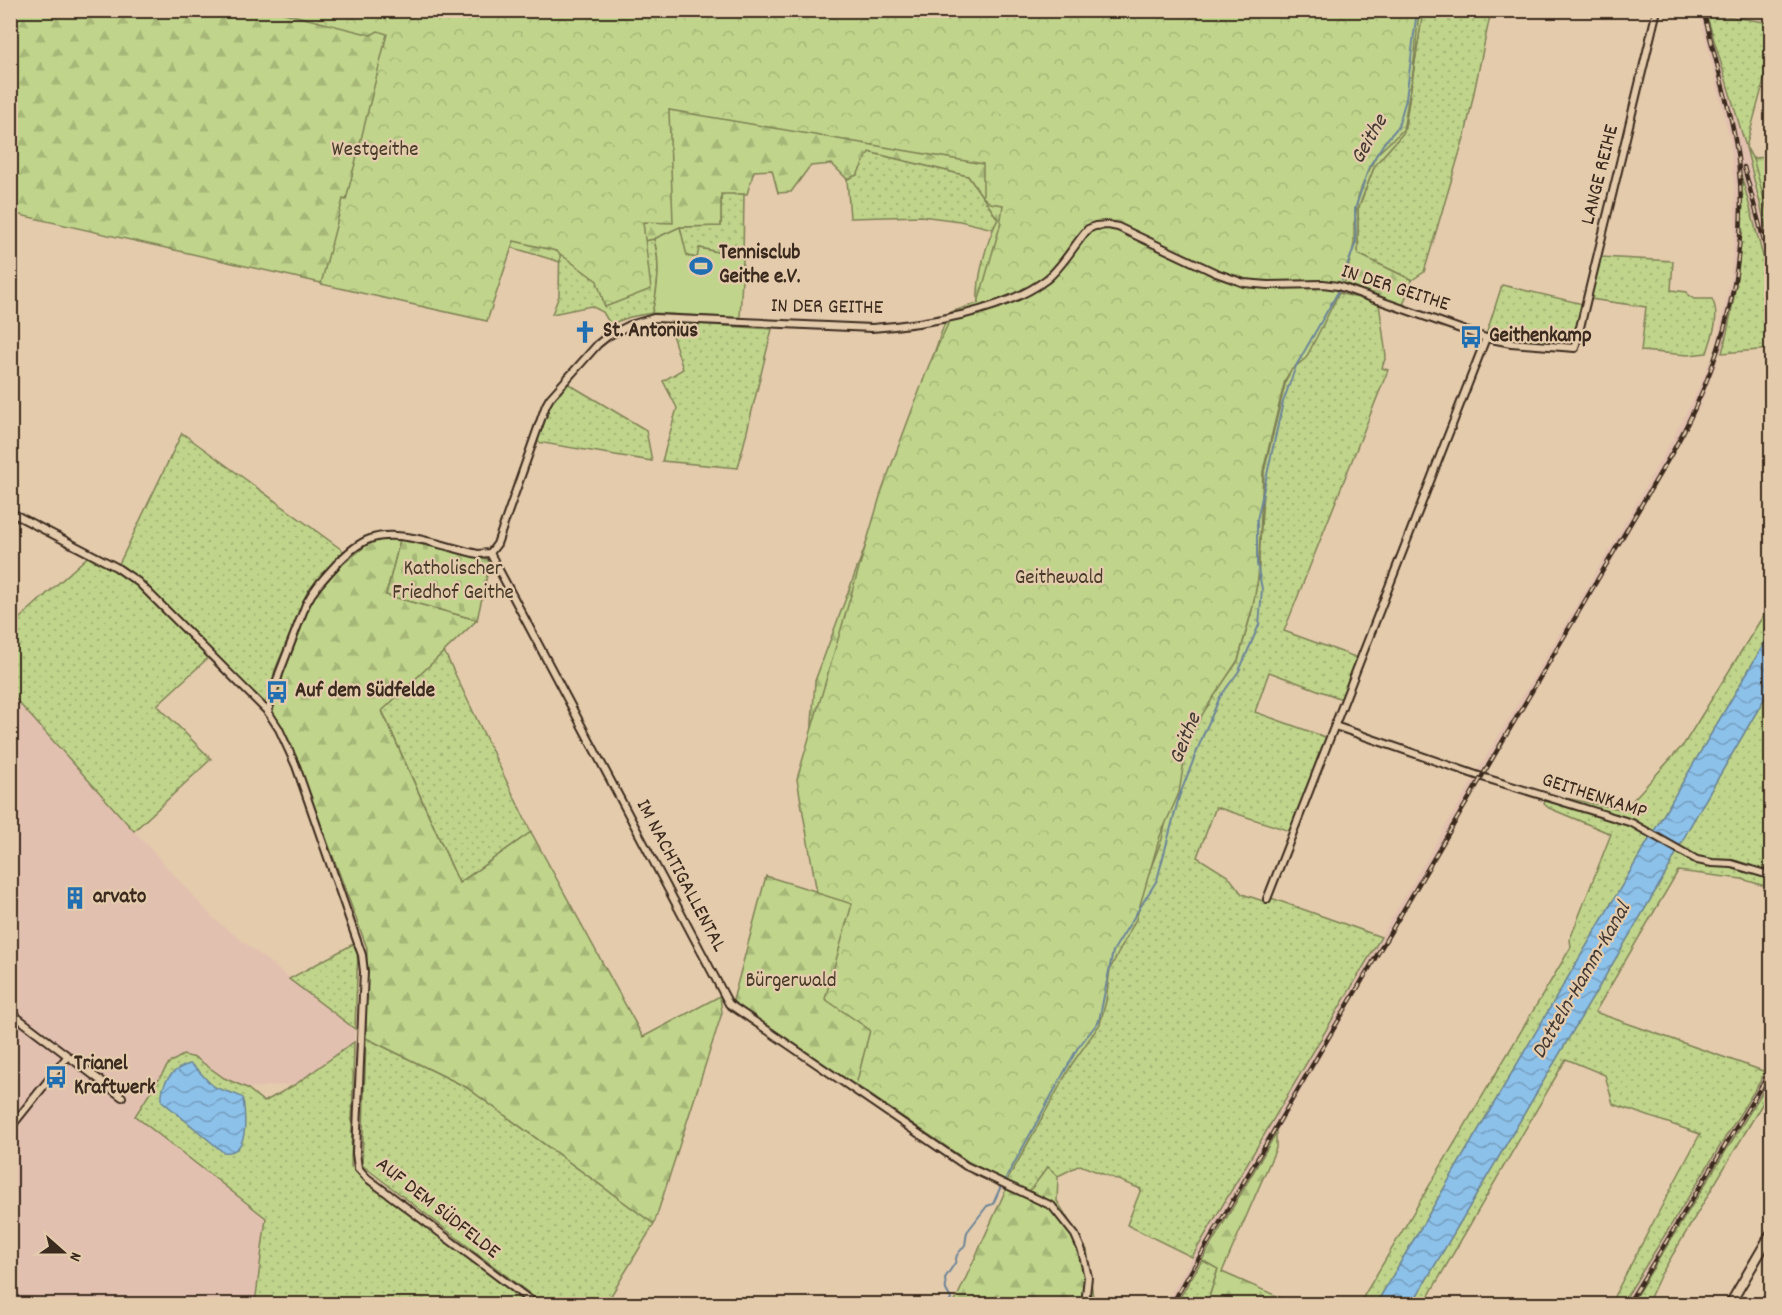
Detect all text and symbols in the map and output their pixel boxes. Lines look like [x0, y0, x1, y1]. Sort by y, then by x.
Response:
water label: Geithe [1343, 108, 1397, 171]
street label: LANGE REIHE [1574, 121, 1628, 228]
park label: Westgeithe [332, 136, 418, 166]
place label: Tennisclub Geithe e.V. [719, 239, 800, 293]
sports icon: Tennisclub Geithe e.V. [688, 253, 714, 279]
street label: IN DER GEITHE [1337, 257, 1454, 321]
street label: IN DER GEITHE [771, 292, 884, 324]
place label: St. Antonius [603, 317, 698, 347]
church icon: St. Antonius [572, 319, 598, 345]
place label: Geithenkamp [1489, 322, 1592, 352]
bus stop icon: Geithenkamp [1458, 324, 1484, 350]
park label: Katholischer Friedhof Geithe [392, 555, 514, 609]
park label: Geithewald [1015, 564, 1103, 594]
place label: Auf dem Südfelde [295, 677, 435, 707]
bus stop icon: Auf dem Südfelde [264, 679, 290, 705]
water label: Geithe [1162, 708, 1211, 769]
street label: GEITHENKAMP [1538, 766, 1650, 828]
street label: IM NACHTIGALLENTAL [627, 794, 733, 958]
place label: arvato [93, 883, 146, 913]
building icon: arvato [62, 885, 88, 911]
water label: Datteln-Hamm-Kanal [1525, 895, 1640, 1065]
park label: Bürgerwald [745, 967, 837, 997]
place label: Trianel Kraftwerk [74, 1050, 156, 1104]
bus stop icon: Trianel Kraftwerk [43, 1064, 69, 1090]
street label: AUF DEM SÜDFELDE [368, 1151, 506, 1267]
north arrow [33, 1222, 93, 1282]
text: N [62, 1249, 87, 1264]

